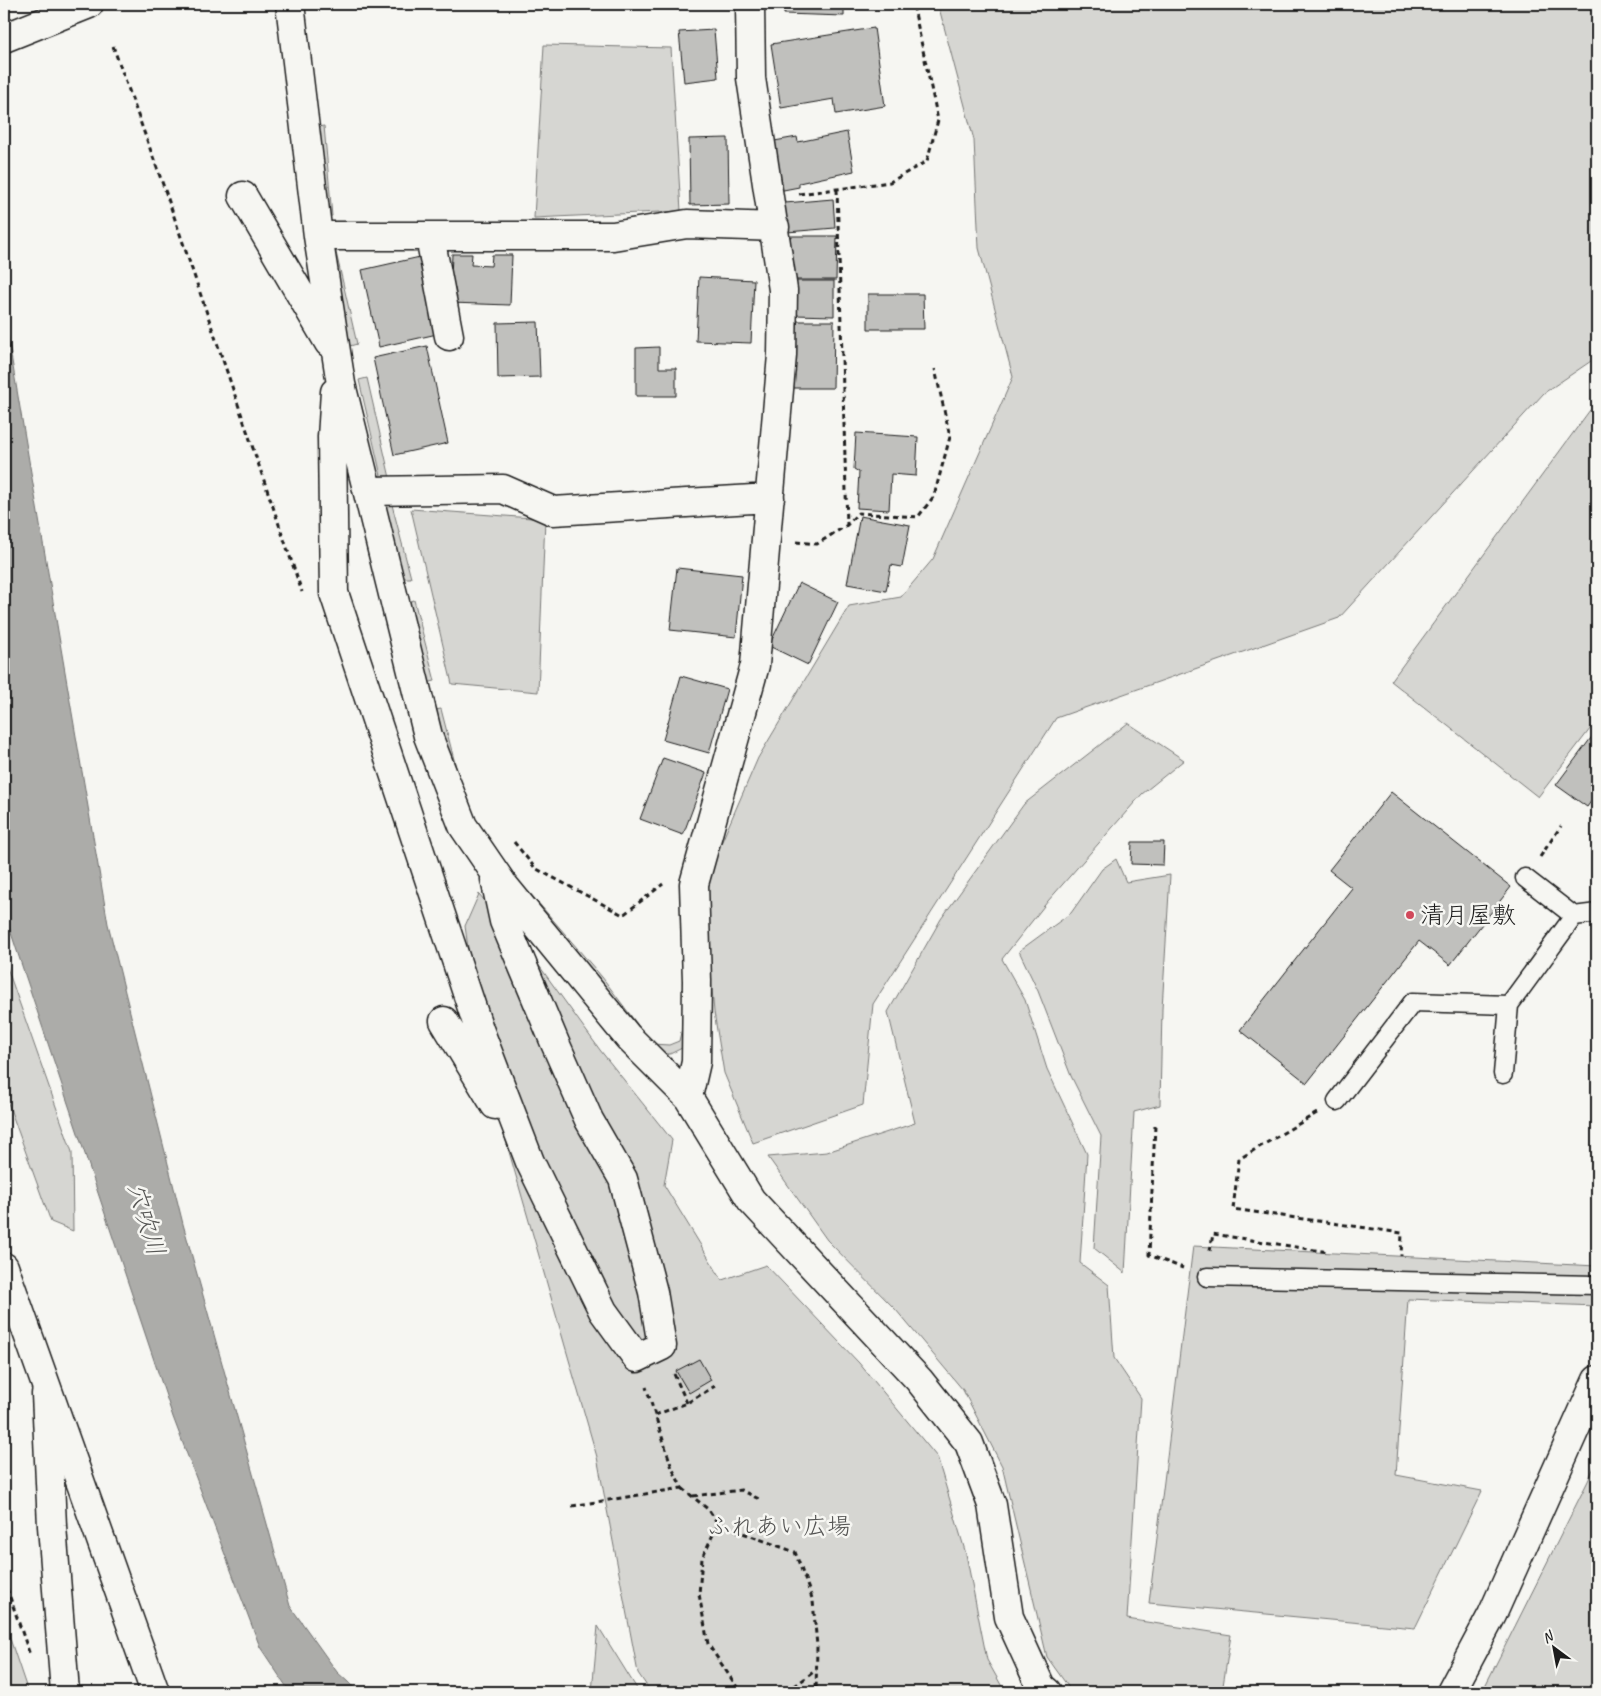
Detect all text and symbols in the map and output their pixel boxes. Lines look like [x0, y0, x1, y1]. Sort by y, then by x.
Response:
place label: 清月屋敷 [1420, 900, 1516, 930]
marker: 清月屋敷 [1404, 909, 1416, 921]
water label: 穴吹川 [120, 1179, 172, 1260]
park label: ふれあい広場 [707, 1511, 851, 1541]
north arrow [1528, 1624, 1578, 1674]
text: N [1539, 1627, 1558, 1647]

